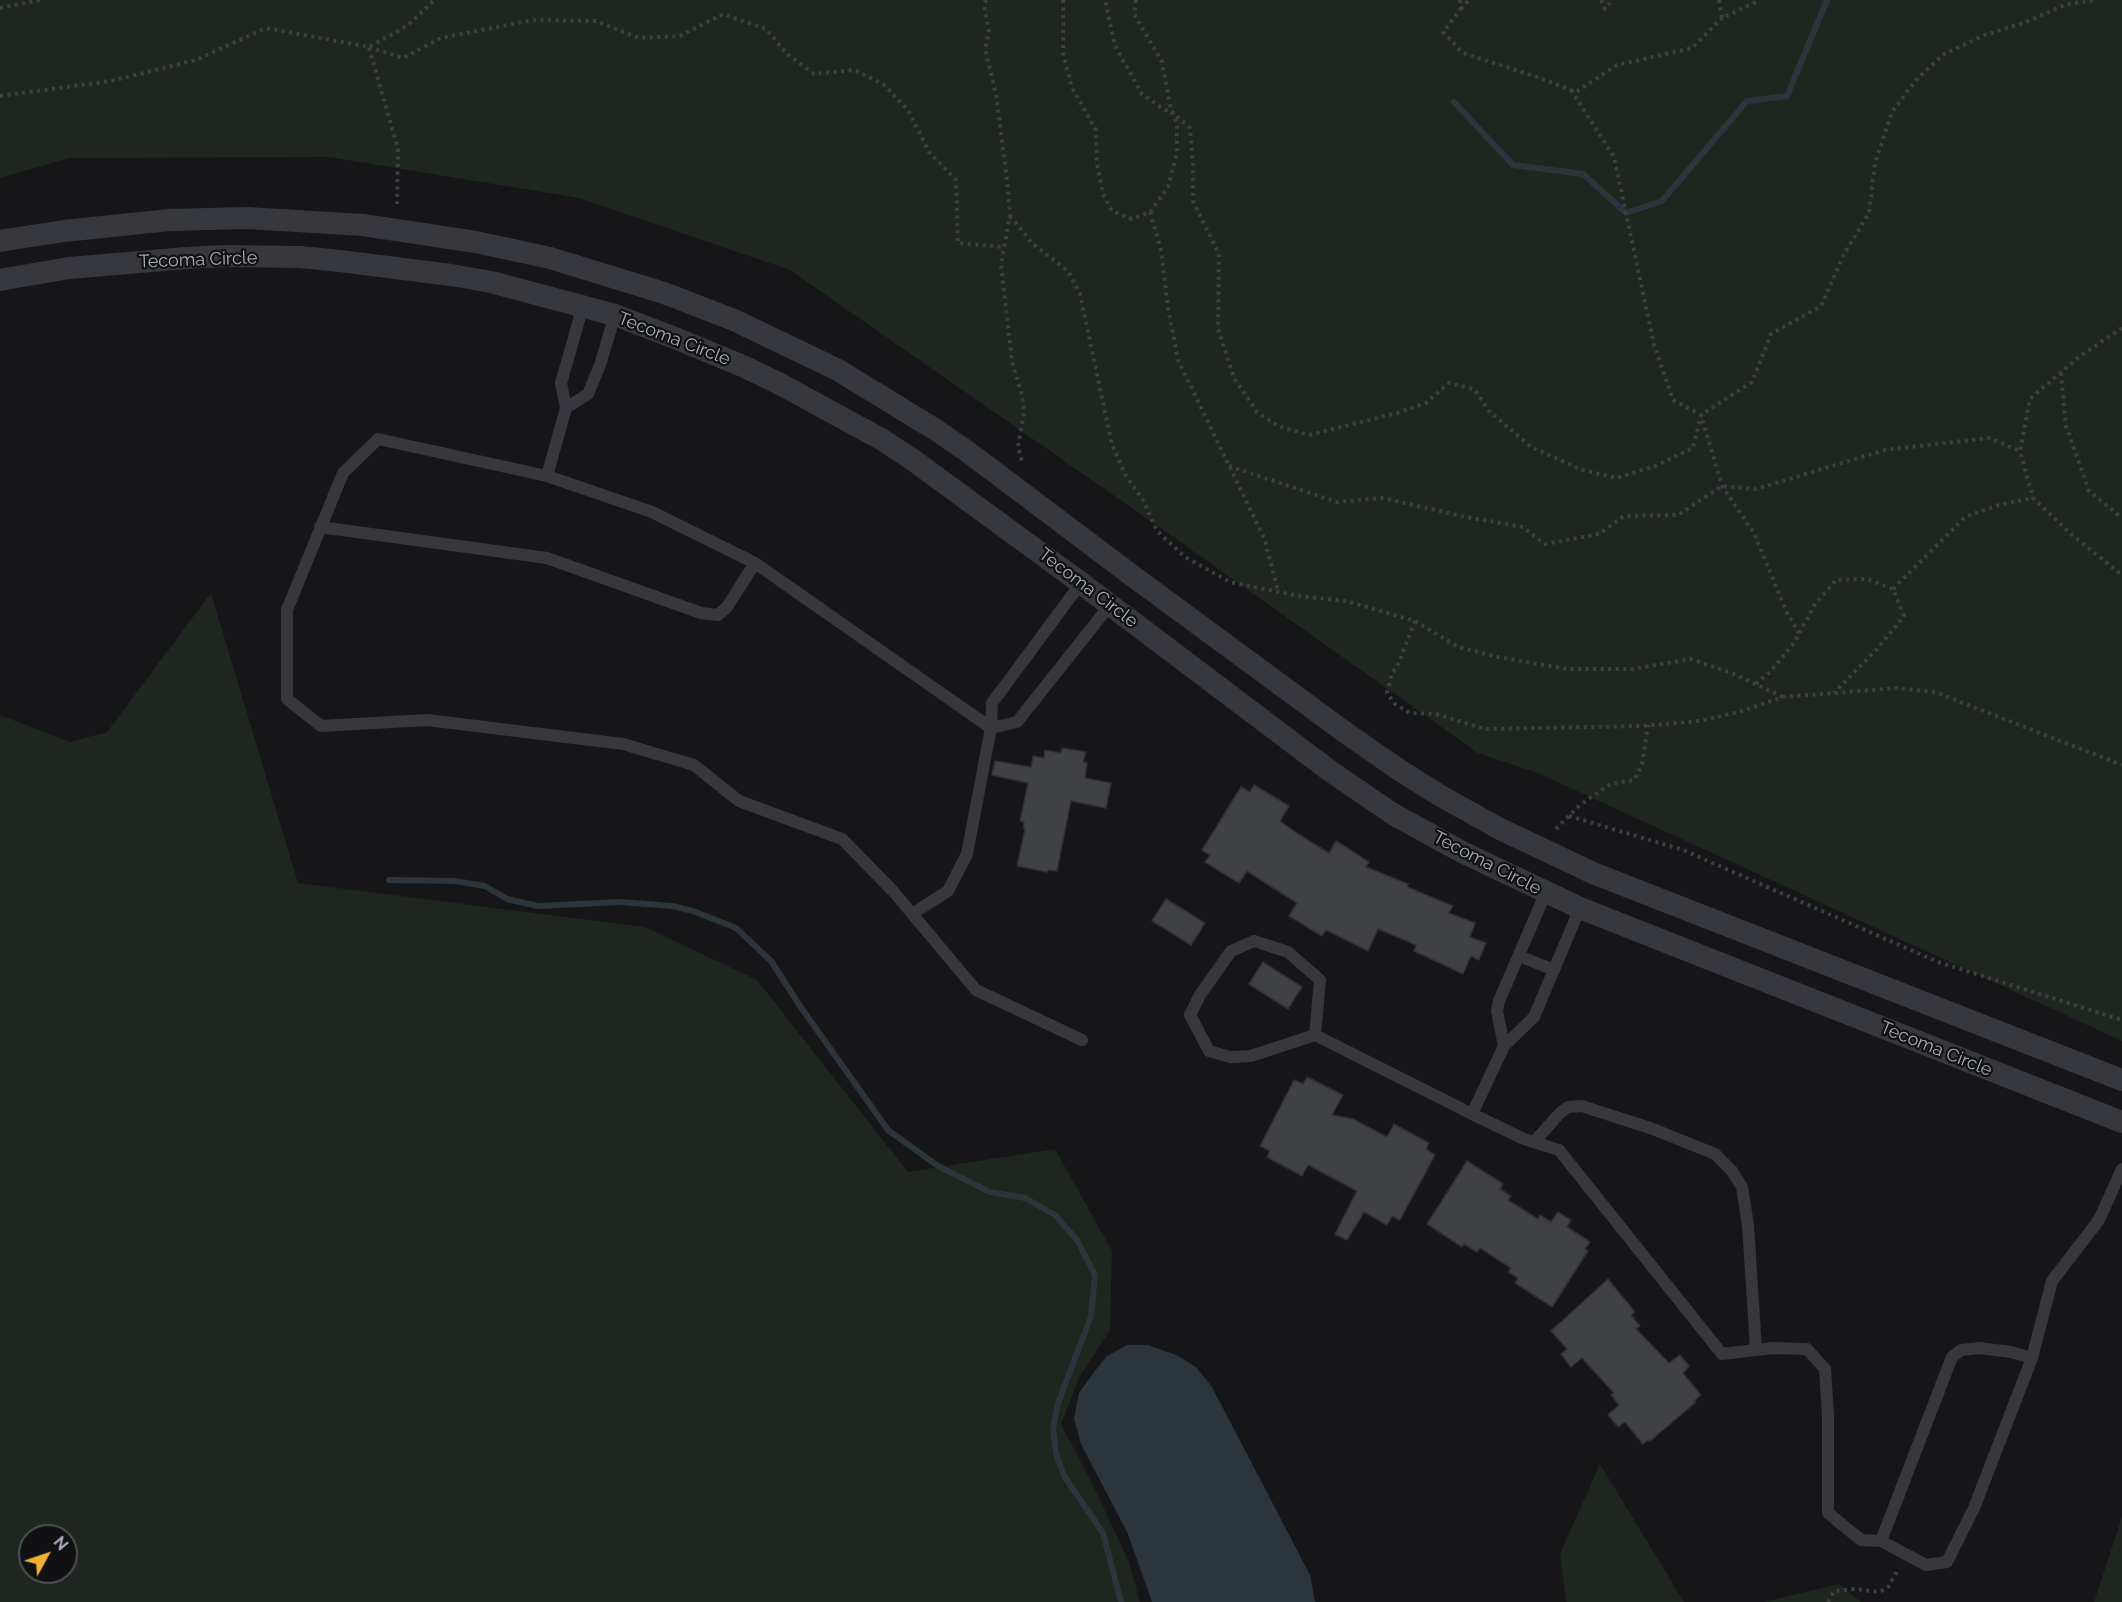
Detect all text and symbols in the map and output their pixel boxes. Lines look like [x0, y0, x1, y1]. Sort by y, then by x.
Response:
street label: Tecoma Circle [138, 247, 258, 273]
street label: Tecoma Circle [615, 308, 733, 370]
street label: Tecoma Circle [1034, 544, 1142, 632]
street label: Tecoma Circle [1429, 826, 1545, 900]
street label: Tecoma Circle [1877, 1017, 1995, 1081]
north arrow [18, 1524, 78, 1584]
text: N [49, 1533, 72, 1554]

